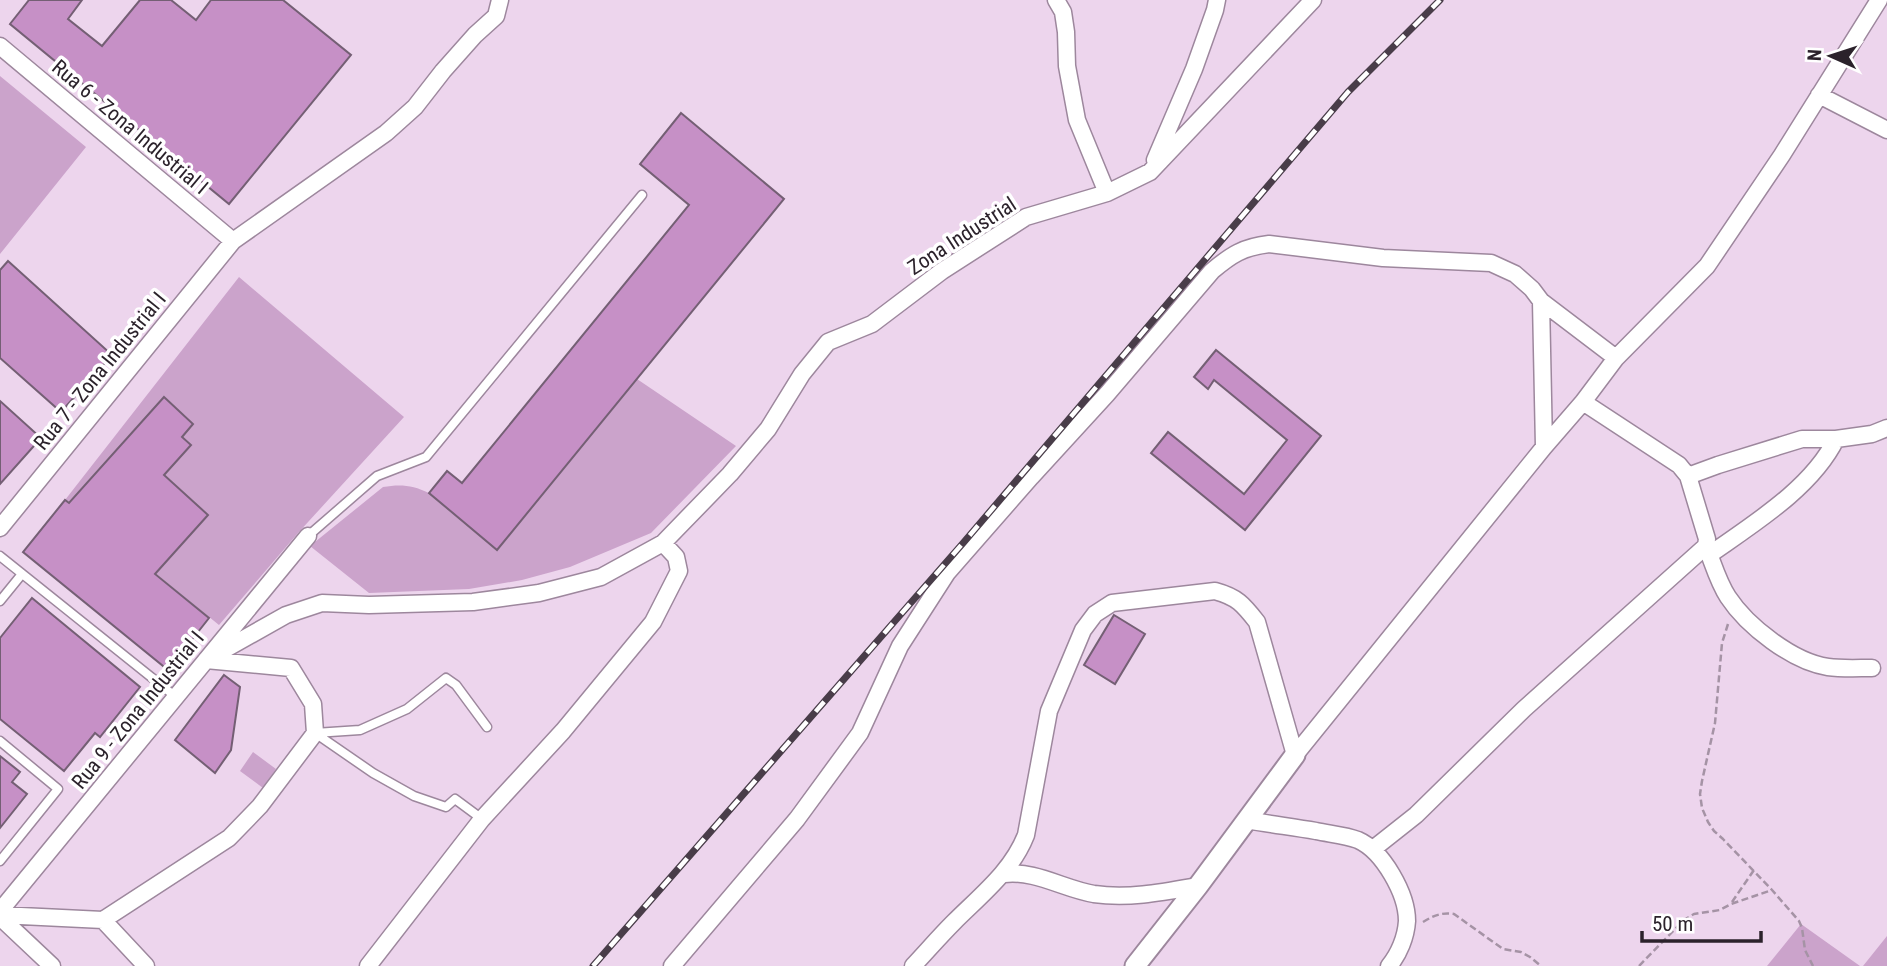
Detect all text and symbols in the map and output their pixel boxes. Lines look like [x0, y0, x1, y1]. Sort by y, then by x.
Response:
north arrow [1796, 21, 1866, 91]
text: N [1803, 49, 1826, 62]
street label: Rua 6 - Zona Industrial I [47, 55, 213, 199]
street label: Zona Industrial [903, 192, 1021, 280]
street label: Rua 7 - Zona Industrial I [29, 287, 171, 455]
street label: Rua 9 - Zona Industrial I [67, 626, 209, 794]
scale bar [1642, 900, 1761, 944]
text: 50 m [1652, 912, 1693, 936]

